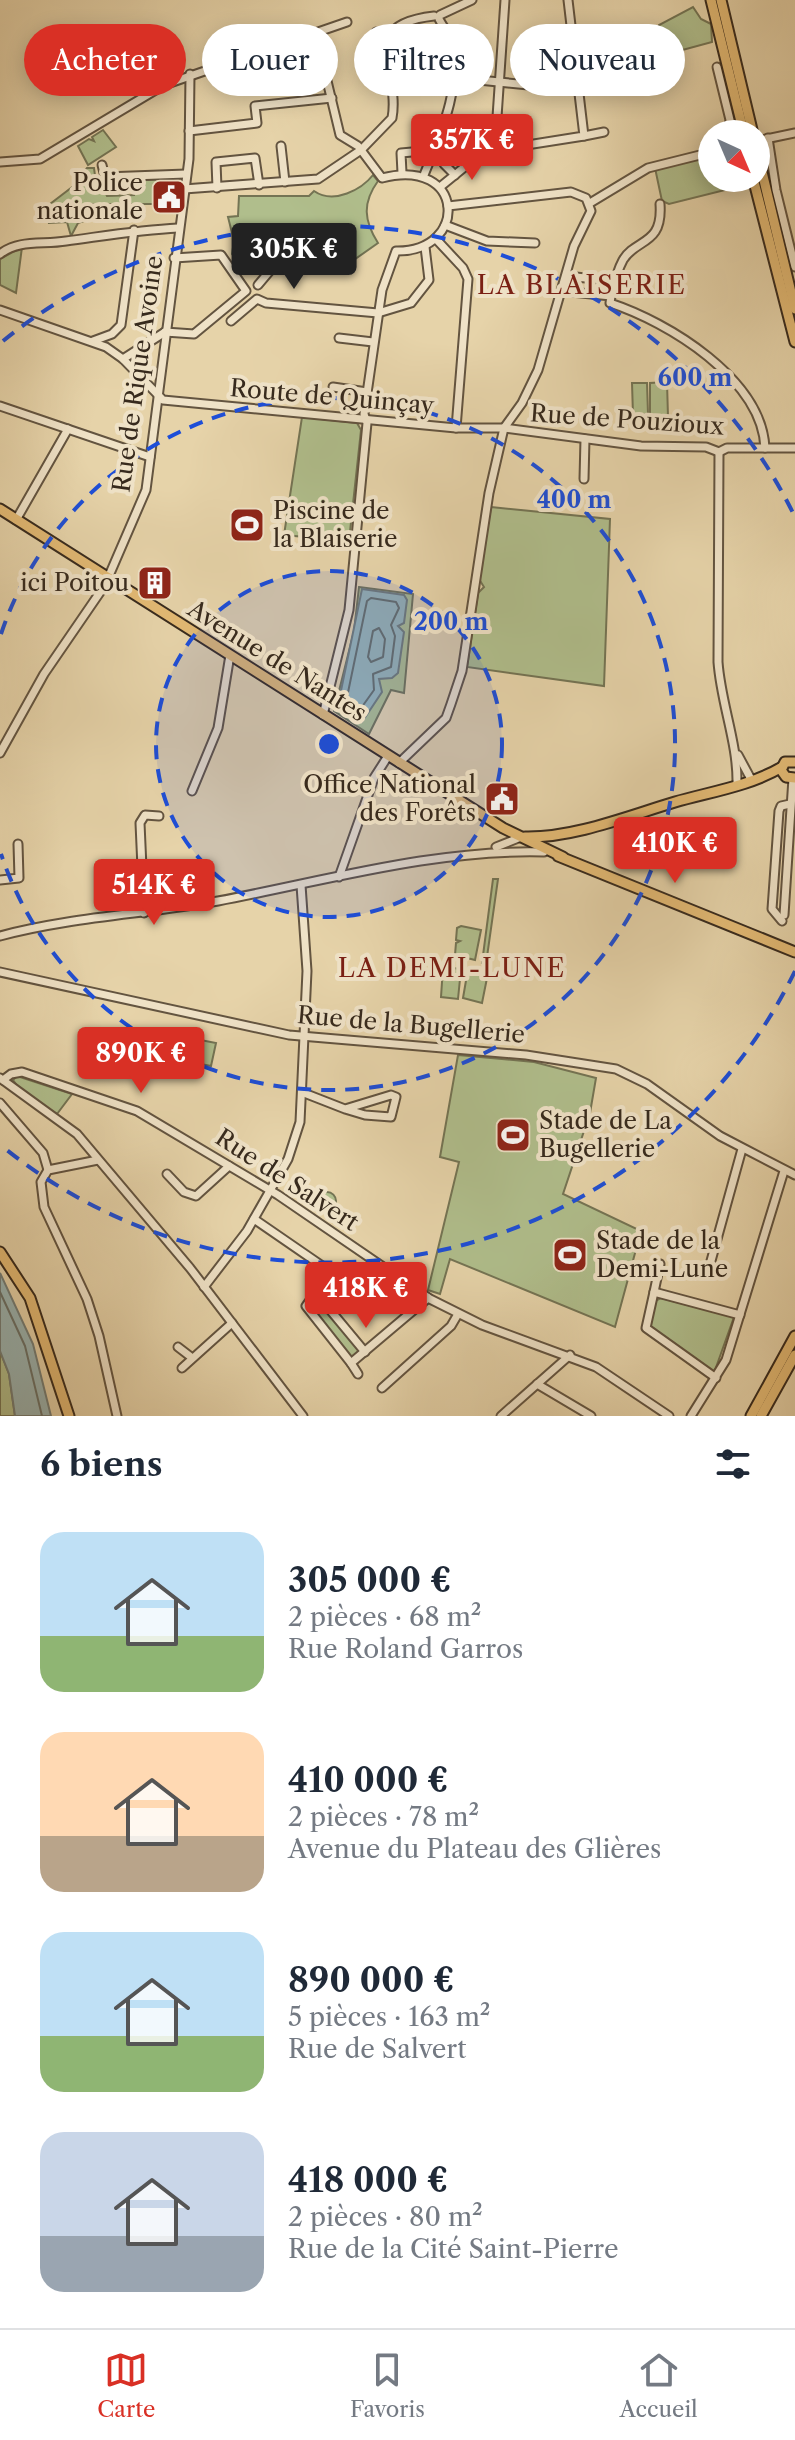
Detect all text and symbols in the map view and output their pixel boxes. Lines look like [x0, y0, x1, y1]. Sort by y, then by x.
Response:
chip: Acheter [24, 24, 186, 96]
chip: Louer [202, 24, 338, 96]
chip: Filtres [354, 24, 494, 96]
chip: Nouveau [510, 24, 685, 96]
pin: 357K € [407, 114, 537, 182]
north arrow [698, 120, 770, 192]
map controls [698, 120, 770, 192]
text: 357K € [429, 124, 515, 156]
place label: Police nationale [37, 168, 143, 225]
public building icon: Police nationale [150, 178, 188, 216]
pin: 305K € [229, 223, 359, 291]
text: 305K € [250, 233, 338, 265]
street label: Rue de Rique Avoine [107, 254, 168, 494]
district label: LA BLAISERIE [477, 269, 687, 301]
text: 600 m [658, 363, 732, 392]
street label: Route de Quinçay [229, 373, 436, 420]
street label: Rue de Pouzioux [529, 398, 725, 441]
text: 400 m [537, 485, 611, 514]
place label: Piscine de la Blaiserie [273, 496, 397, 553]
sports icon: Piscine de la Blaiserie [228, 506, 266, 544]
building icon: ici Poitou [136, 564, 174, 602]
place label: ici Poitou [20, 568, 129, 597]
street label: Avenue de Nantes [182, 593, 372, 727]
text: 200 m [414, 607, 488, 636]
centre of rings [315, 730, 343, 758]
place label: Office National des Forêts [303, 770, 476, 827]
public building icon: Office National des Forêts [483, 780, 521, 818]
pin: 410K € [610, 817, 740, 885]
text: 410K € [632, 827, 718, 859]
pin: 514K € [89, 859, 219, 927]
text: 514K € [112, 869, 196, 901]
district label: LA DEMI-LUNE [338, 952, 566, 984]
street label: Rue de la Bugellerie [296, 1000, 526, 1049]
pin: 890K € [76, 1027, 206, 1095]
text: 890K € [95, 1037, 187, 1069]
place label: Stade de La Bugellerie [539, 1106, 672, 1163]
sports icon: Stade de La Bugellerie [494, 1116, 532, 1154]
street label: Rue de Salvert [210, 1123, 365, 1237]
place label: Stade de la Demi-Lune [596, 1226, 728, 1283]
sports icon: Stade de la Demi-Lune [551, 1236, 589, 1274]
pin: 418K € [301, 1262, 431, 1330]
text: 418K € [323, 1272, 409, 1304]
icon: filters [711, 1442, 755, 1486]
text: 6 biens [40, 1443, 163, 1485]
text: 305 000 € [288, 1559, 451, 1601]
icon: home [104, 1564, 200, 1660]
text: 2 pièces · 68 m² [288, 1601, 481, 1633]
text: Rue Roland Garros [288, 1633, 523, 1665]
text: 410 000 € [288, 1759, 448, 1801]
icon: home [104, 1764, 200, 1860]
text: 2 pièces · 78 m² [288, 1801, 479, 1833]
text: Avenue du Plateau des Glières [288, 1833, 661, 1865]
text: 890 000 € [288, 1959, 455, 2001]
icon: home [104, 1964, 200, 2060]
text: 5 pièces · 163 m² [288, 2001, 491, 2033]
text: Rue de Salvert [288, 2033, 467, 2065]
text: 418 000 € [288, 2159, 448, 2201]
icon: home [104, 2164, 200, 2260]
text: 2 pièces · 80 m² [288, 2201, 483, 2233]
text: Rue de la Cité Saint-Pierre [288, 2233, 619, 2265]
tab: Carte [97, 2348, 155, 2423]
tab: Favoris [350, 2348, 425, 2423]
tab: Accueil [619, 2348, 698, 2423]

